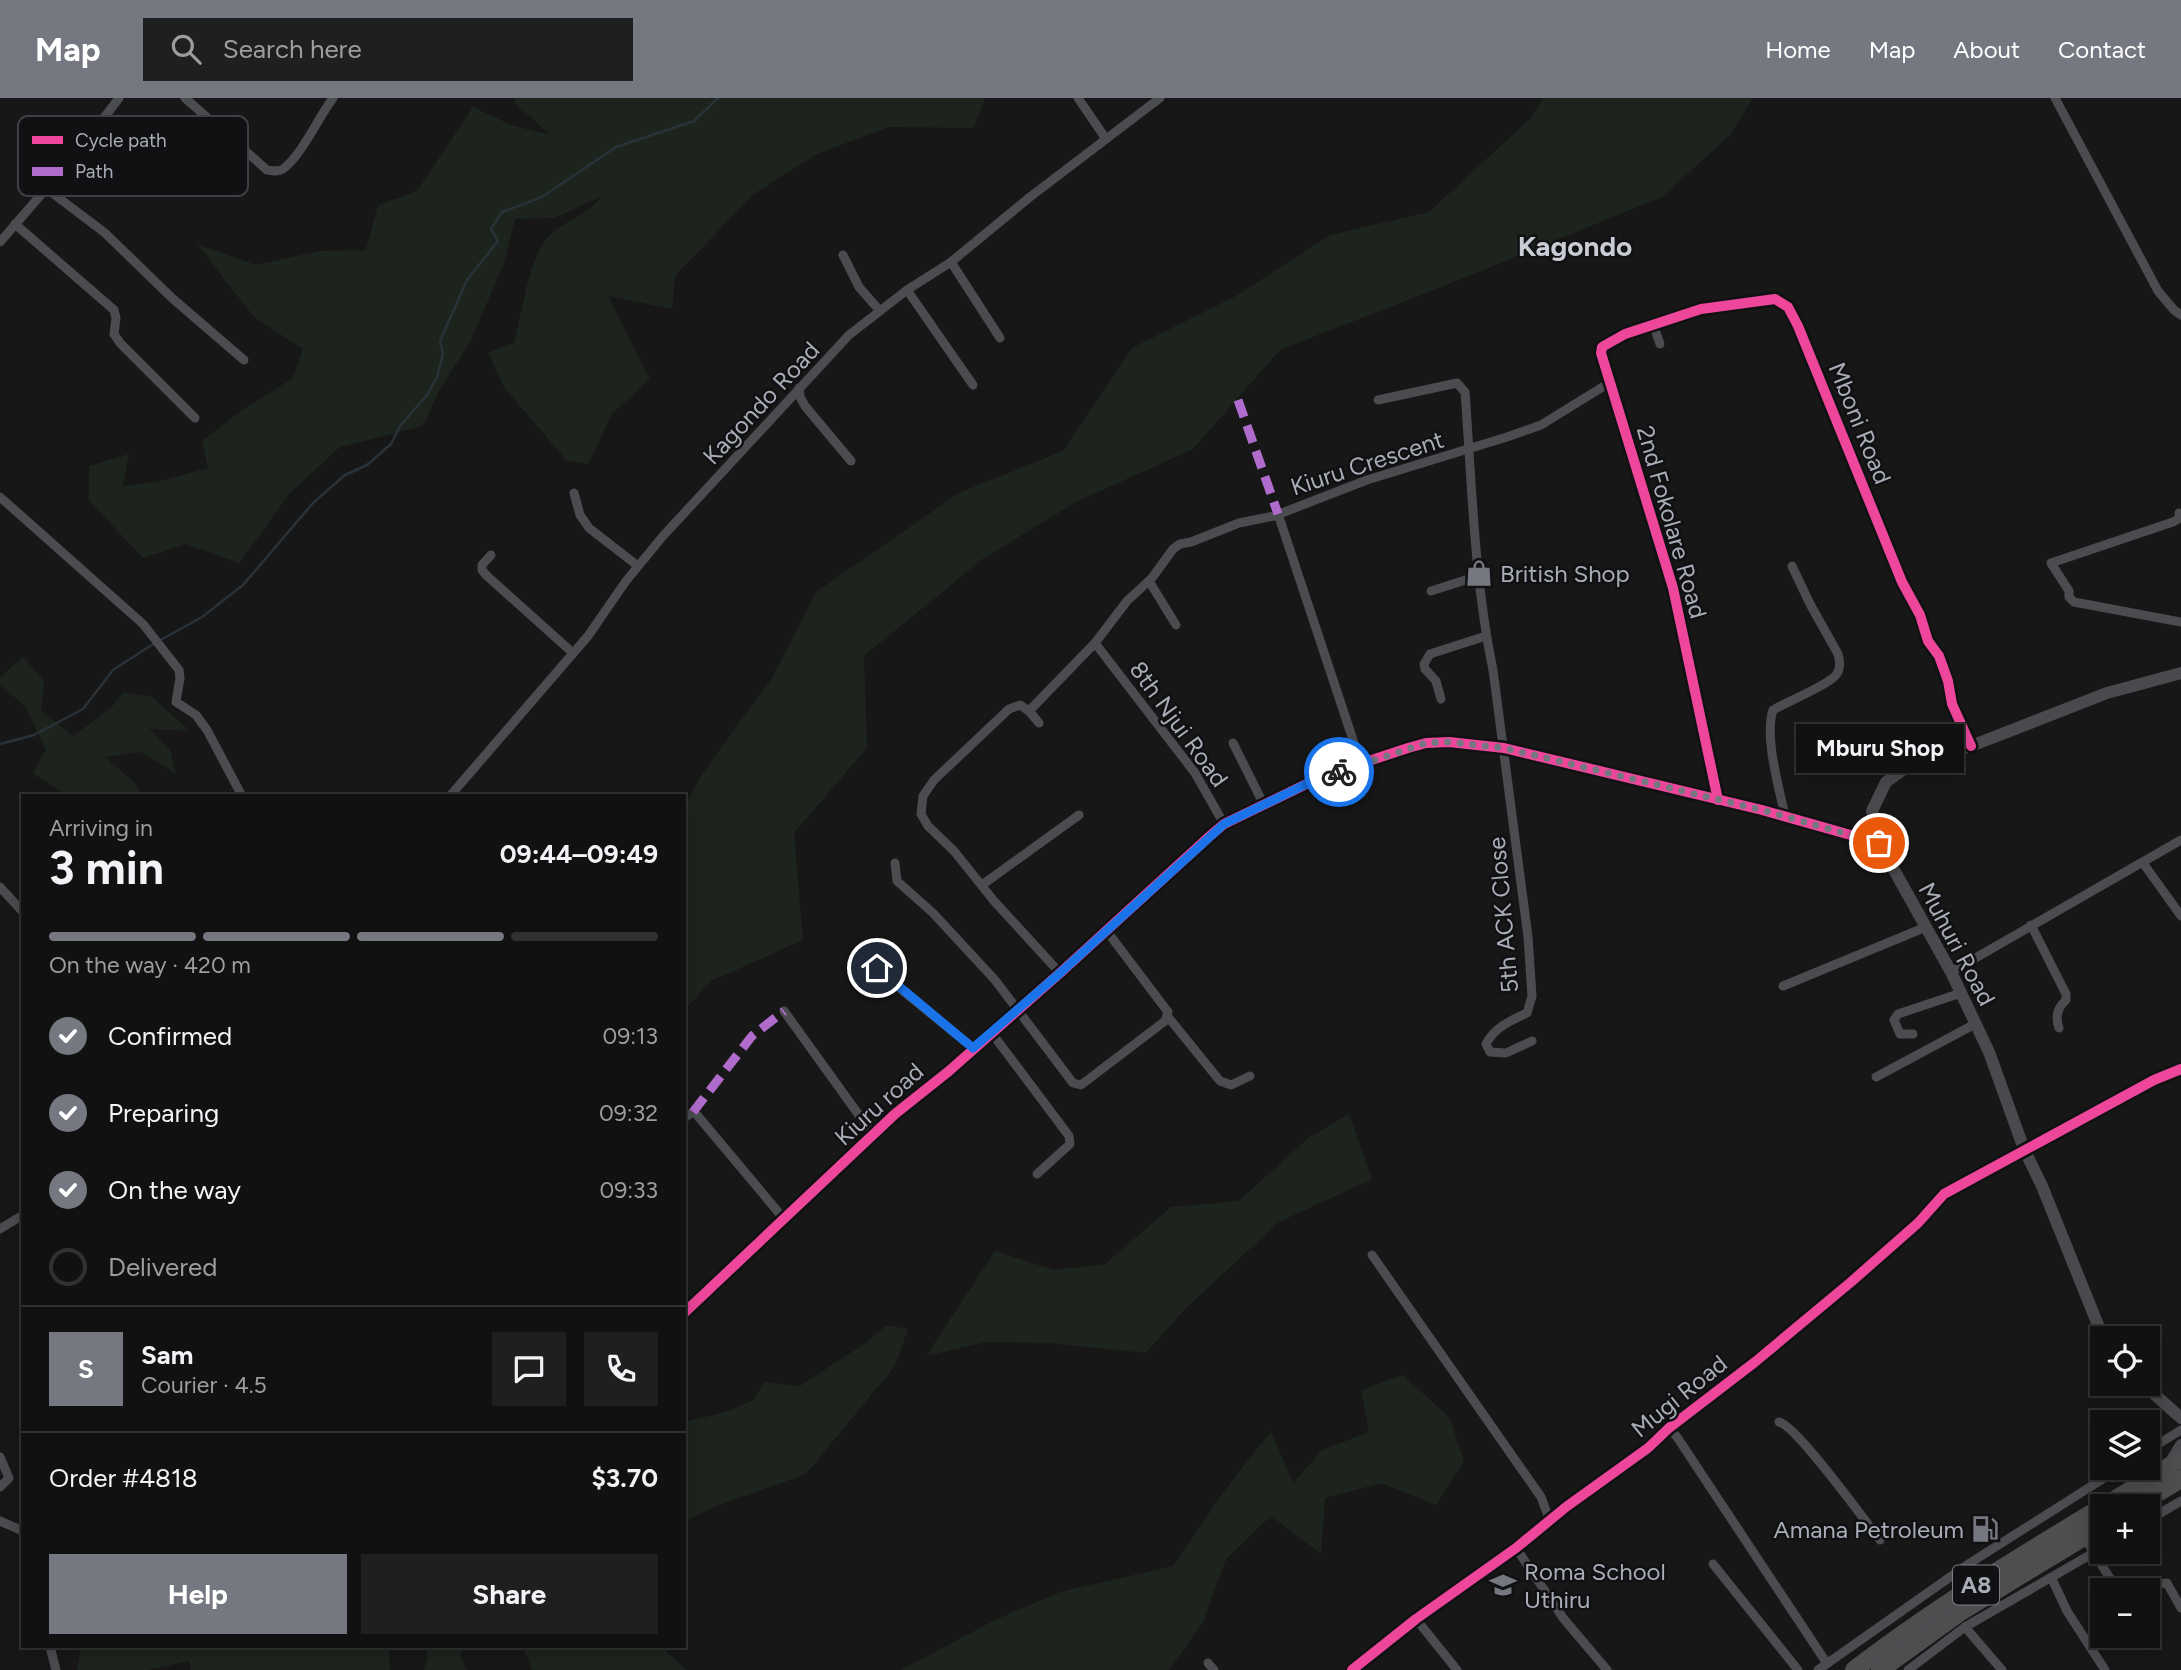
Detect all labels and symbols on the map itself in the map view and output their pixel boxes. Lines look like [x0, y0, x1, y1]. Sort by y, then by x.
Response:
legend [18, 116, 248, 196]
text: Cycle path [75, 129, 167, 152]
text: Path [75, 160, 113, 183]
district label: Kagondo [1518, 229, 1632, 263]
street label: Kagondo Road [697, 336, 825, 470]
street label: Mboni Road [1822, 358, 1898, 488]
street label: 2nd Fokolare Road [1631, 422, 1713, 622]
street label: Kiuru Crescent [1287, 425, 1447, 501]
shop icon: British Shop [1464, 558, 1494, 588]
place label: British Shop [1500, 559, 1630, 588]
street label: 8th Njui Road [1124, 655, 1234, 793]
callout: Mburu Shop [1795, 724, 1963, 773]
courier [1304, 737, 1374, 807]
pin [1849, 813, 1909, 873]
street label: 5th ACK Close [1482, 836, 1524, 994]
street label: Muhuri Road [1912, 877, 2002, 1011]
pin [847, 938, 907, 998]
street label: Kiuru road [829, 1057, 929, 1151]
street label: Mugi Road [1625, 1349, 1733, 1443]
fuel station icon: Amana Petroleum [1970, 1514, 2000, 1544]
place label: Amana Petroleum [1773, 1515, 1964, 1544]
place label: Roma School Uthiru [1524, 1557, 1666, 1614]
road number: A8 [1953, 1566, 1999, 1604]
school or university icon: Roma School Uthiru [1488, 1570, 1518, 1600]

